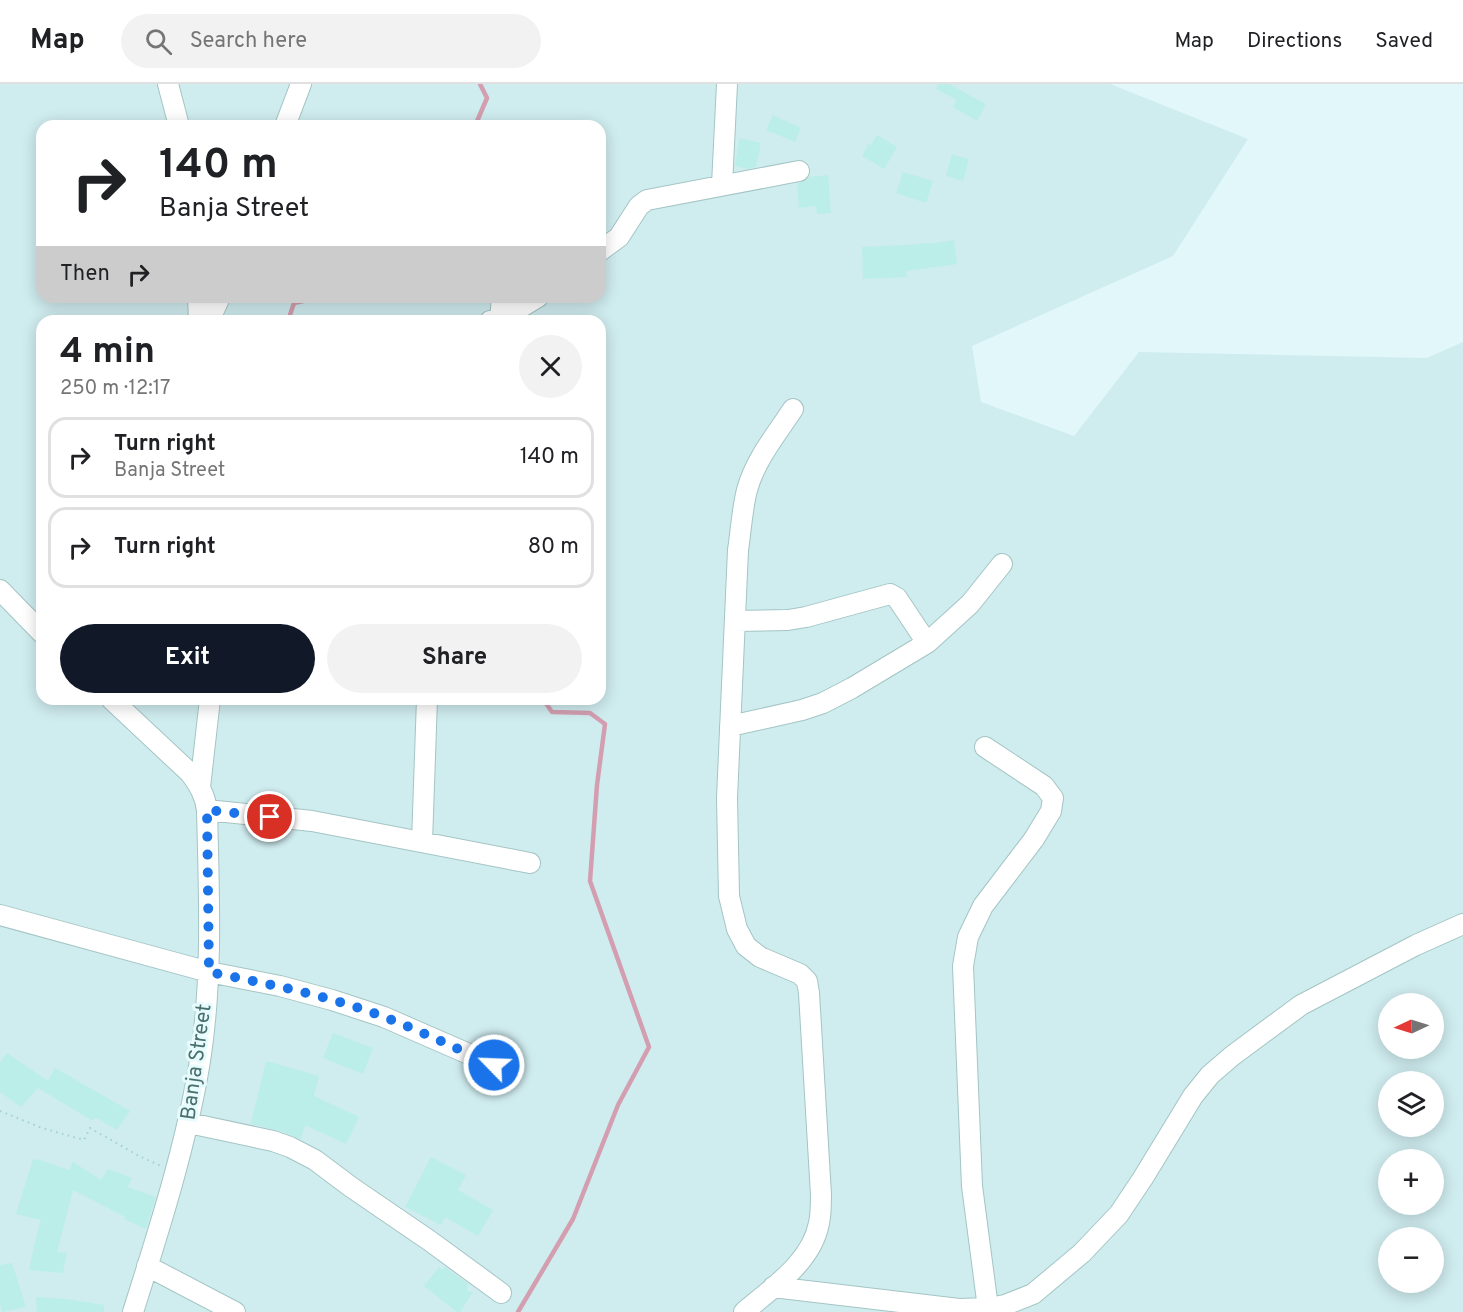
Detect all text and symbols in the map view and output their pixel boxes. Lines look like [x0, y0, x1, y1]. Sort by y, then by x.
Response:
search box [121, 14, 541, 68]
text: Map [30, 23, 85, 59]
icon: search [142, 25, 175, 58]
text: Search here [190, 28, 307, 55]
text: Map [1174, 28, 1214, 55]
text: Directions [1247, 28, 1342, 55]
text: Saved [1375, 28, 1433, 55]
text: 140 m [159, 140, 278, 193]
icon: right [60, 144, 138, 222]
text: Banja Street [159, 192, 309, 226]
icon: right [122, 258, 155, 291]
text: Then [60, 261, 110, 288]
text: 4 min [60, 330, 155, 376]
button: close [519, 335, 582, 398]
text: 250 m · 12:17 [60, 376, 171, 402]
text: Turn right [114, 431, 216, 458]
icon: right [63, 441, 96, 474]
text: 140 m [520, 444, 579, 471]
text: Banja Street [114, 458, 225, 484]
icon: right [63, 531, 96, 564]
text: Turn right [114, 534, 216, 561]
text: 80 m [528, 534, 579, 561]
button: Exit [60, 624, 315, 693]
button: Share [327, 624, 582, 693]
pin [244, 791, 295, 842]
icon: arrive [253, 800, 286, 833]
north arrow [1378, 993, 1444, 1059]
map controls [1378, 993, 1444, 1293]
street label: Banja Street [175, 1002, 219, 1122]
position arrow [462, 1033, 526, 1097]
button: layers [1378, 1071, 1444, 1137]
button: + [1378, 1149, 1444, 1215]
button: − [1378, 1227, 1444, 1293]

